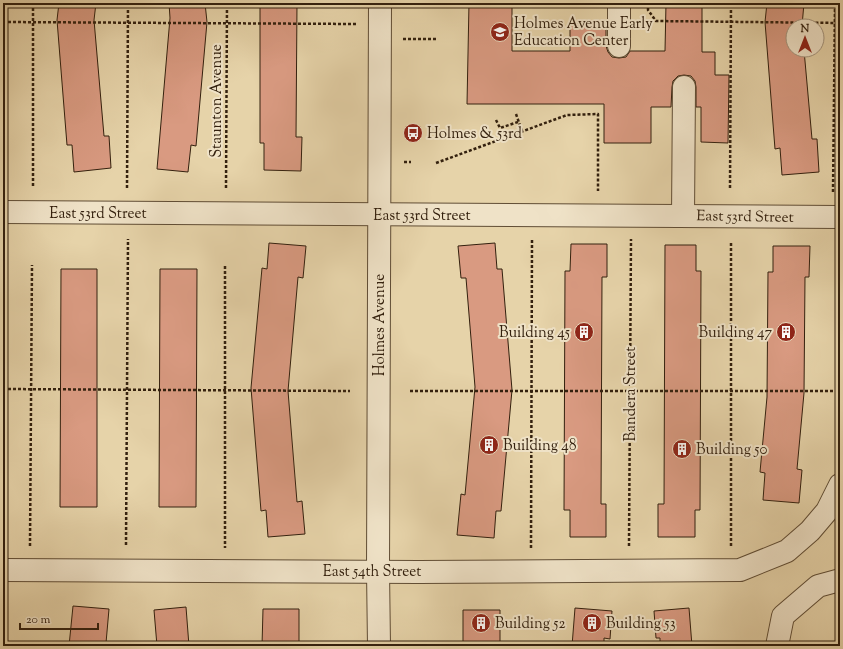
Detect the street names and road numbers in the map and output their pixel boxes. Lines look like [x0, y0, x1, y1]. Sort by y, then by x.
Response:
street label: Staunton Avenue [207, 44, 228, 158]
street label: East 53rd Street [49, 204, 147, 225]
street label: East 53rd Street [373, 206, 471, 227]
street label: East 53rd Street [696, 206, 794, 229]
street label: Holmes Avenue [370, 274, 391, 376]
street label: Bandera Street [621, 347, 642, 441]
street label: East 54th Street [323, 562, 421, 583]

